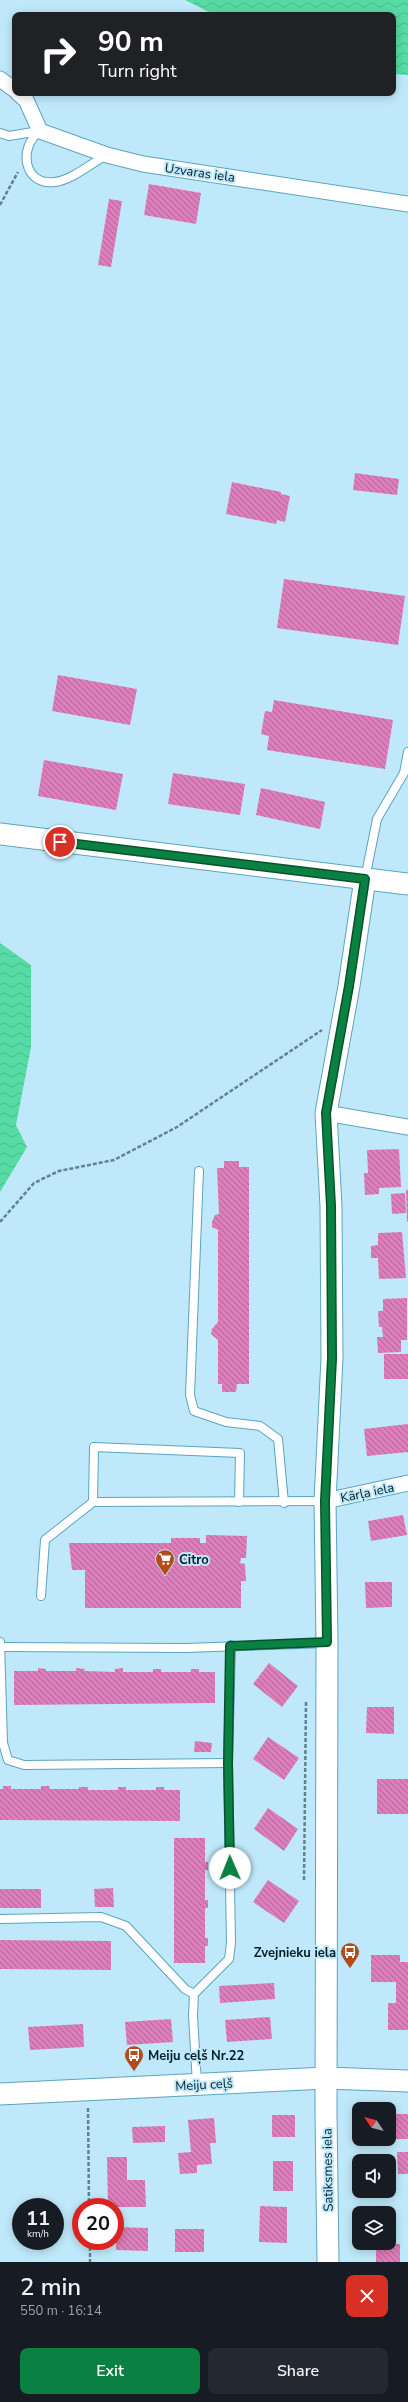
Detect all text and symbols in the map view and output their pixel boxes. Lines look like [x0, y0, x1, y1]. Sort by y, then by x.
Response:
text: 90 m [98, 23, 164, 61]
icon: right [32, 28, 84, 80]
text: Turn right [98, 59, 177, 83]
street label: Uzvaras iela [164, 159, 236, 187]
pin [43, 825, 77, 859]
icon: arrive [49, 831, 71, 853]
street label: Kārļa iela [339, 1479, 396, 1507]
supermarket icon: Citro [154, 1548, 176, 1576]
place label: Citro [179, 1551, 209, 1569]
position arrow [209, 1847, 251, 1889]
bus stop icon: Zvejnieku iela [339, 1941, 361, 1969]
place label: Zvejnieku iela [254, 1944, 336, 1962]
bus stop icon: Meiju ceļš Nr.22 [123, 2044, 145, 2072]
place label: Meiju ceļš Nr.22 [148, 2047, 245, 2065]
street label: Meiju ceļš [175, 2075, 233, 2095]
north arrow [352, 2102, 396, 2146]
map controls [352, 2102, 396, 2250]
street label: Satiksmes iela [318, 2128, 338, 2212]
button: sound [352, 2154, 396, 2198]
speed limit sign: 20 [72, 2198, 124, 2250]
text: 11 [26, 2205, 50, 2232]
button: layers [352, 2206, 396, 2250]
text: km/h [27, 2227, 49, 2241]
text: 2 min [20, 2271, 81, 2303]
button: close [346, 2275, 388, 2317]
text: 550 m · 16:14 [20, 2302, 102, 2320]
button: Exit [20, 2348, 200, 2394]
button: Share [208, 2348, 388, 2394]

